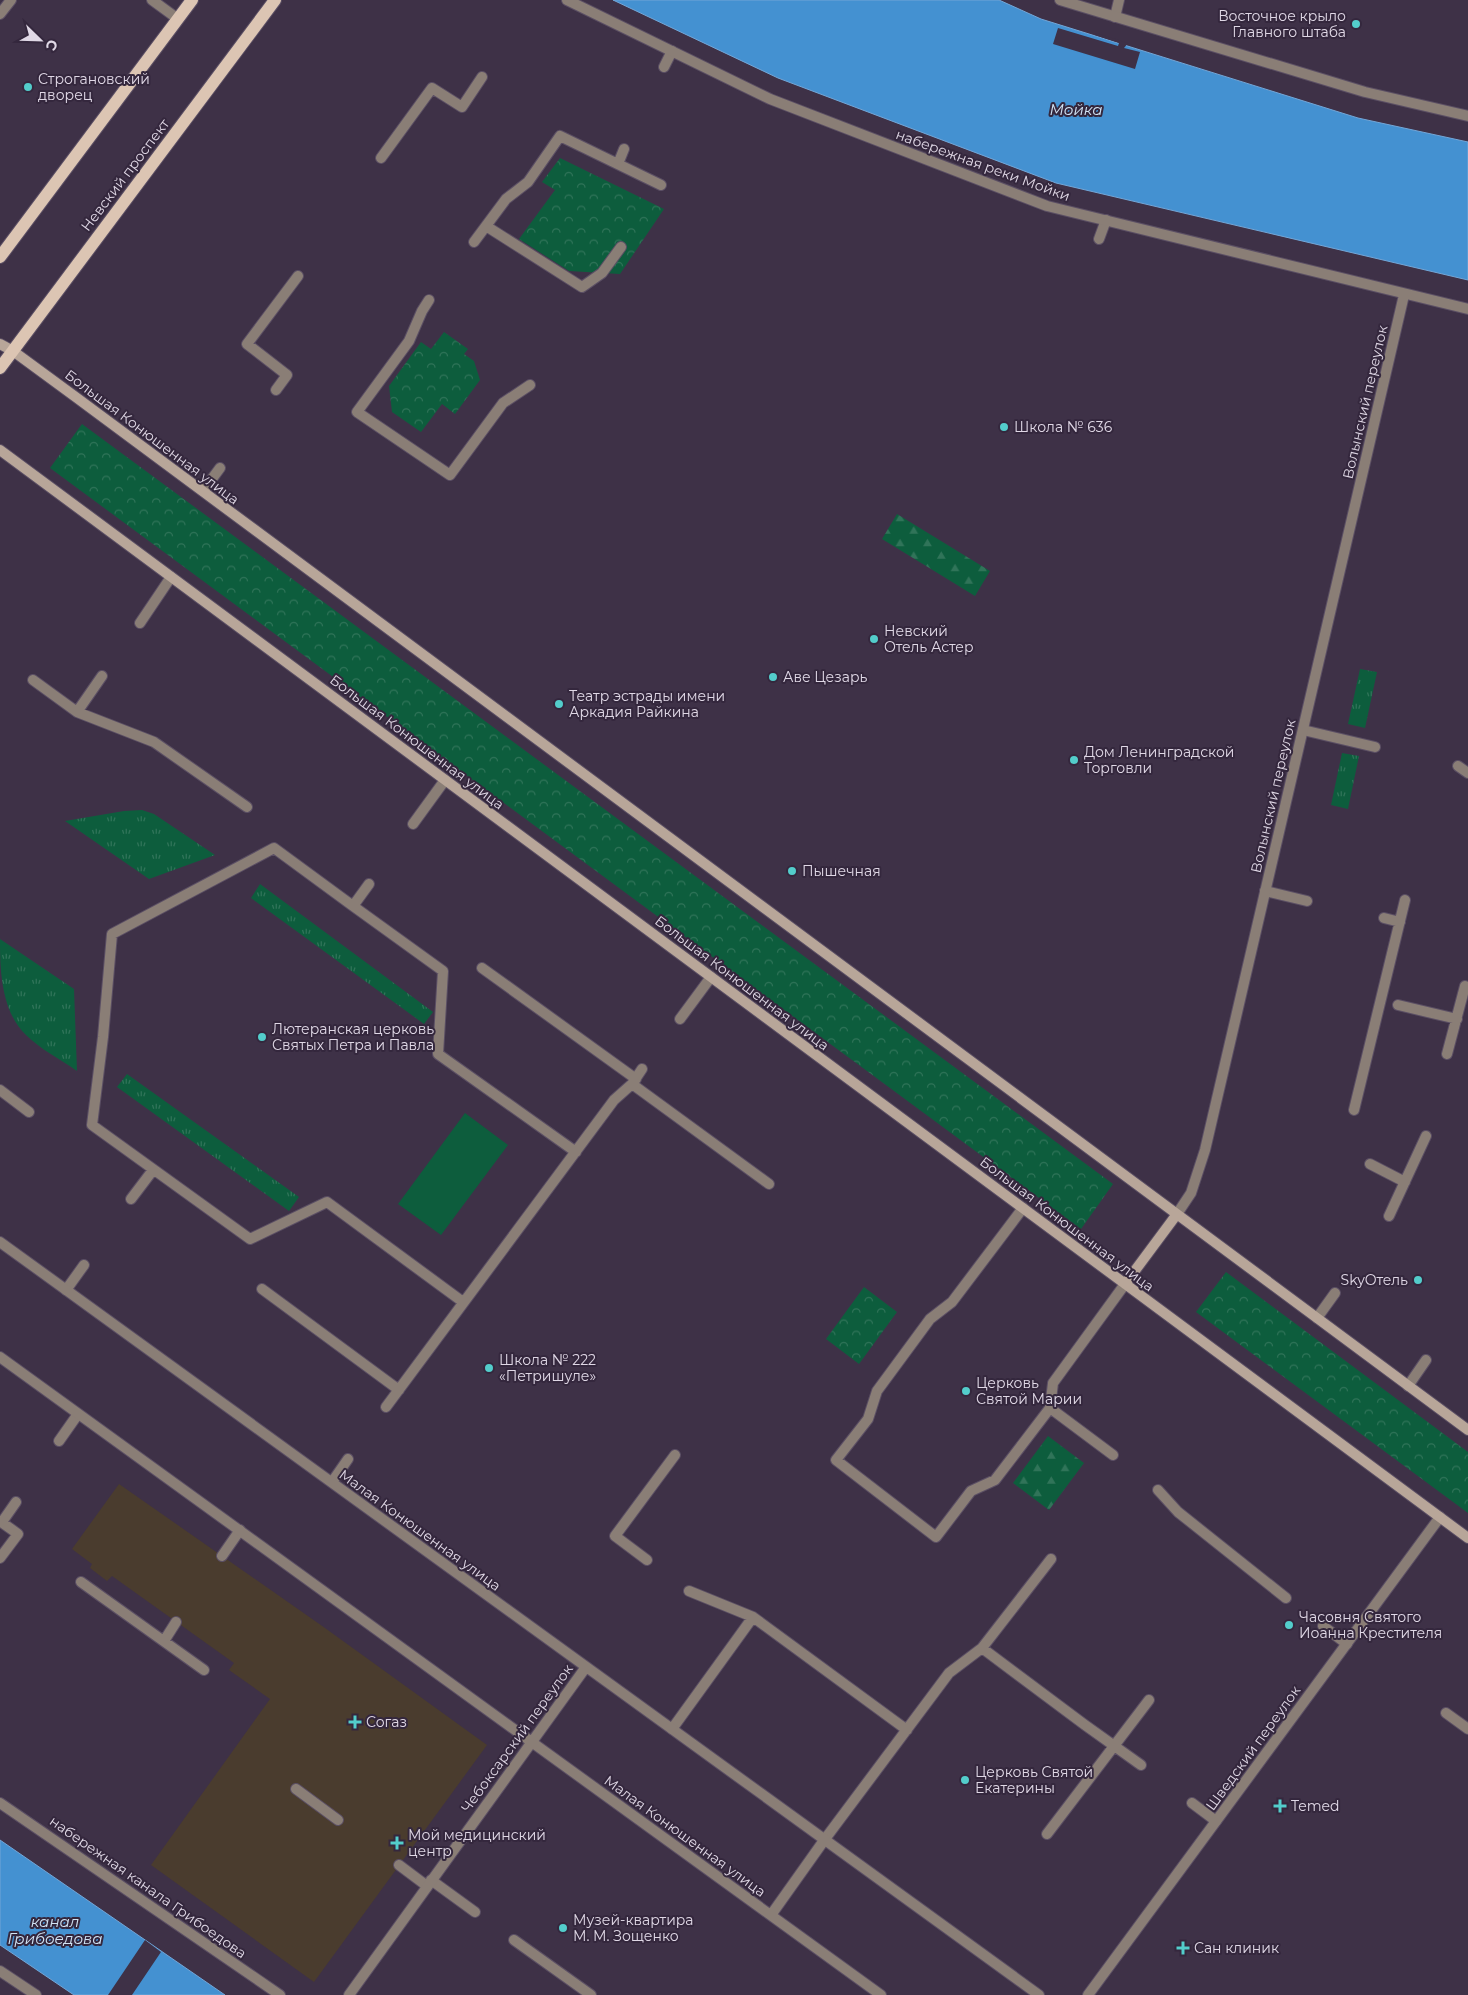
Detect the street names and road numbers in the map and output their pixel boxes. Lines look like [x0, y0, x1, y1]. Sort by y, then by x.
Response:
street label: Невский проспект [77, 115, 173, 235]
street label: набережная реки Мойки [893, 125, 1073, 205]
street label: Волынский переулок [1339, 323, 1391, 481]
street label: Большая Конюшенная улица [61, 366, 243, 508]
street label: Большая Конюшенная улица [326, 671, 508, 813]
street label: Волынский переулок [1247, 717, 1299, 875]
street label: Большая Конюшенная улица [651, 912, 833, 1054]
street label: Большая Конюшенная улица [976, 1153, 1158, 1295]
street label: Малая Конюшенная улица [336, 1465, 504, 1595]
street label: Чебоксарский переулок [457, 1660, 577, 1816]
street label: Шведский переулок [1202, 1682, 1304, 1814]
street label: Малая Конюшенная улица [601, 1771, 769, 1901]
street label: набережная канала Грибоедова [46, 1812, 250, 1962]

